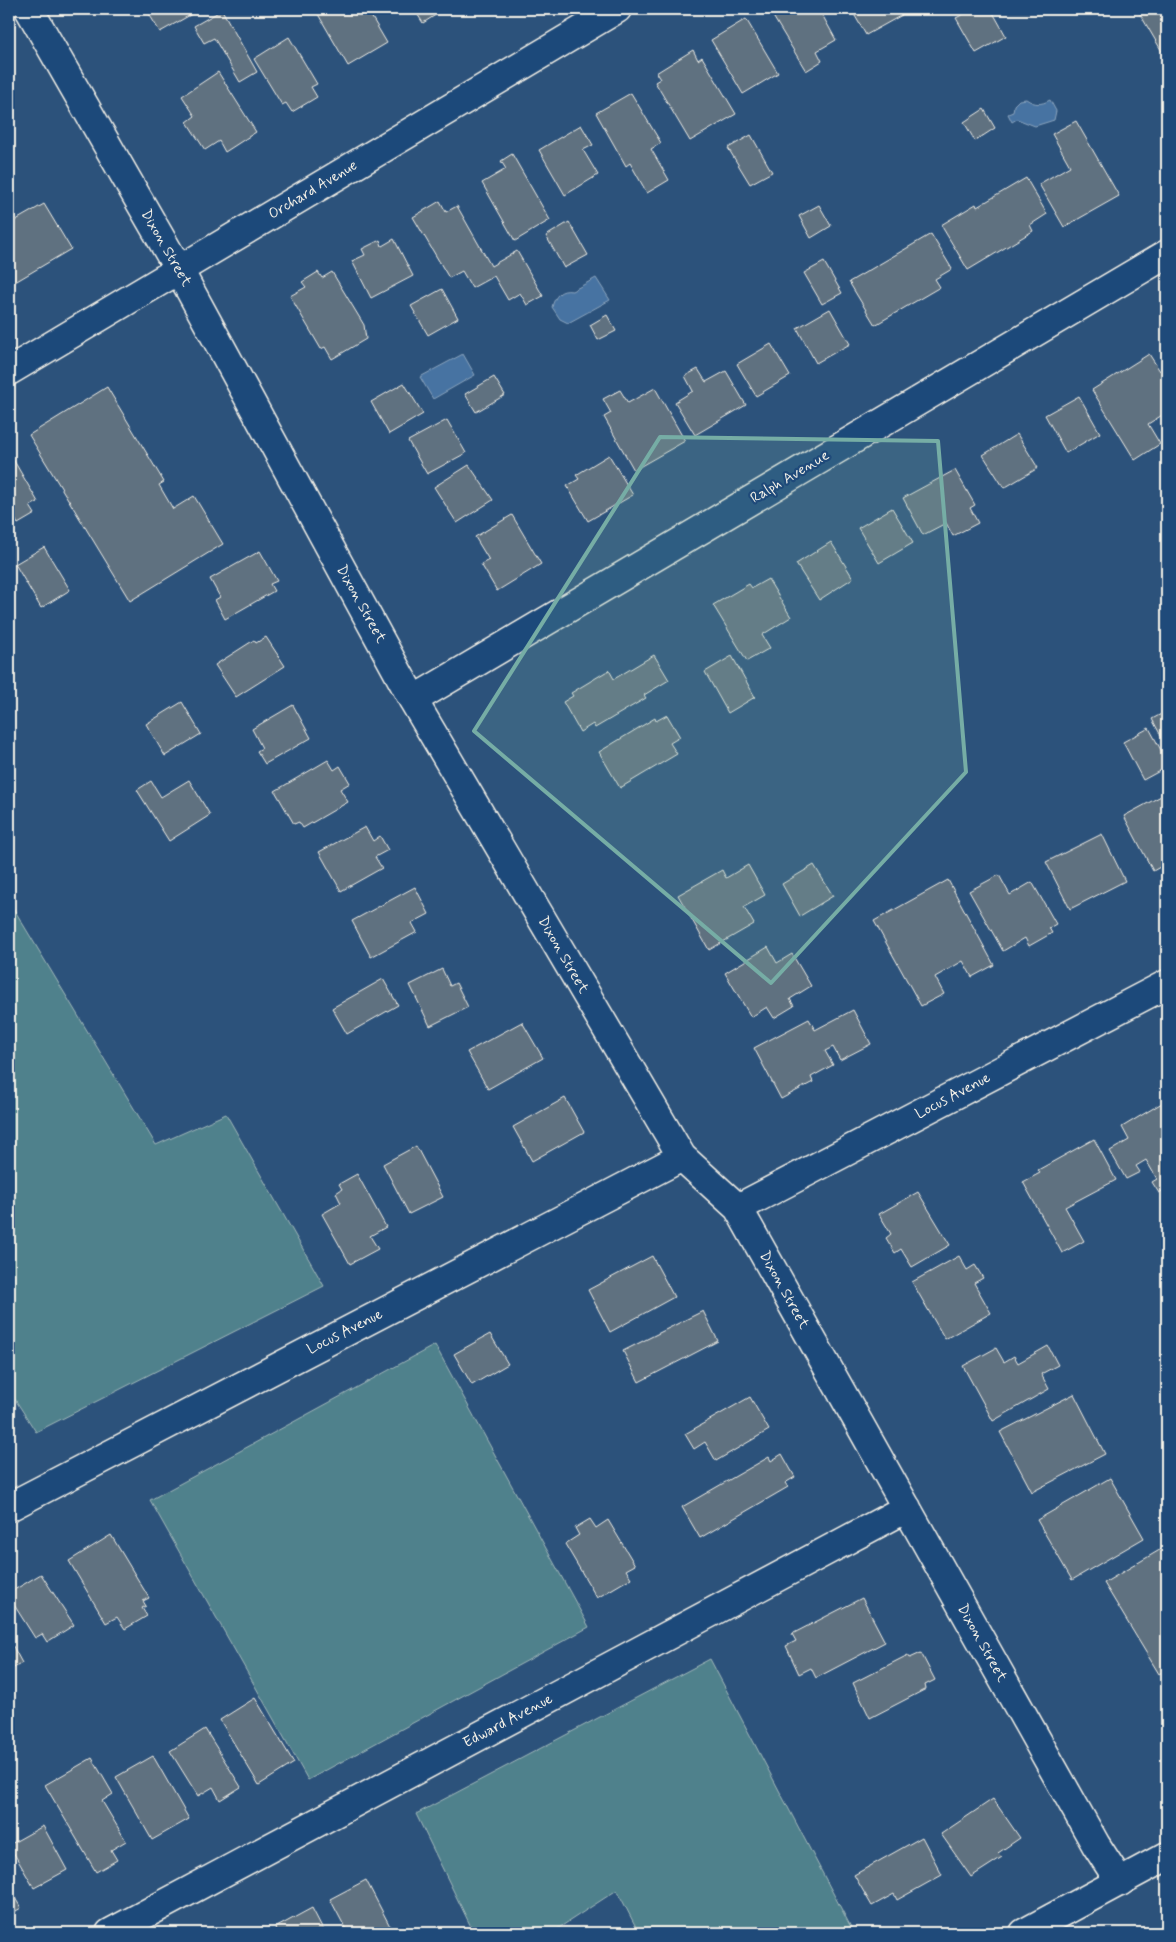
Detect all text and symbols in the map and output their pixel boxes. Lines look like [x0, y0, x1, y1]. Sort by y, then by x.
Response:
street label: Orchard Avenue [265, 155, 361, 224]
street label: Dixon Street [136, 206, 196, 290]
street label: Ralph Avenue [747, 446, 833, 508]
street label: Dixon Street [331, 561, 391, 647]
street label: Dixon Street [533, 913, 593, 997]
street label: Locus Avenue [912, 1068, 994, 1124]
street label: Dixon Street [754, 1247, 814, 1333]
street label: Locus Avenue [304, 1304, 386, 1360]
street label: Dixon Street [952, 1600, 1012, 1686]
street label: Edward Avenue [460, 1689, 556, 1753]

